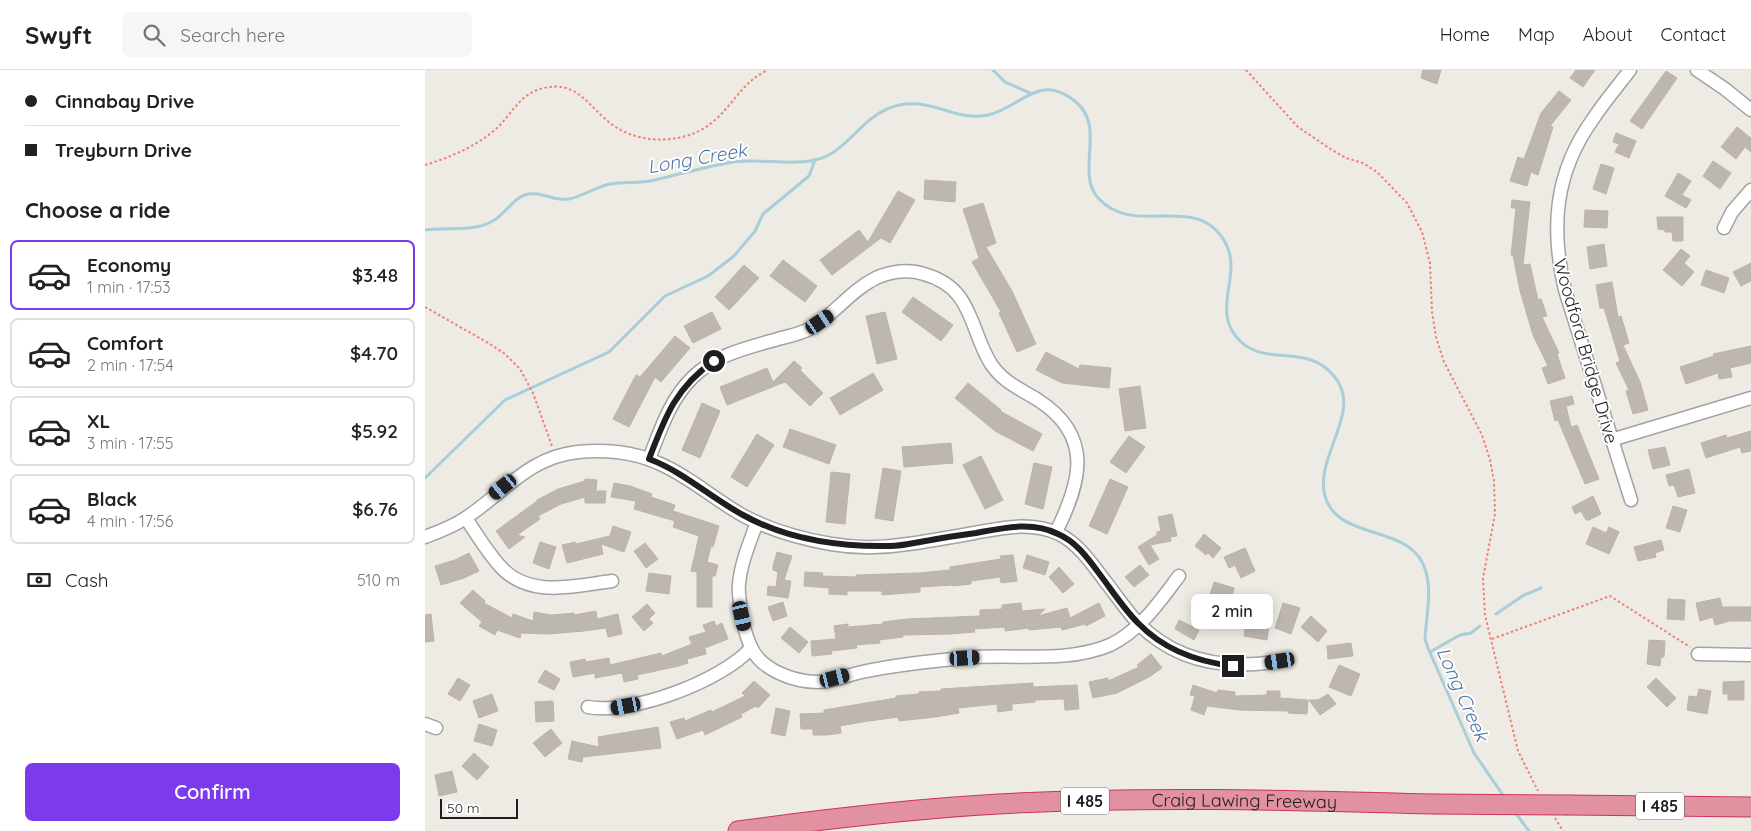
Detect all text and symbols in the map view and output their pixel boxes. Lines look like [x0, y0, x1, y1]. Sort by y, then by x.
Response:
search box [122, 12, 472, 57]
text: Swyft [25, 20, 92, 50]
icon: search [140, 21, 168, 49]
text: Search here [180, 23, 285, 47]
text: Home [1440, 23, 1490, 46]
text: Map [1518, 23, 1555, 46]
text: About [1583, 23, 1633, 46]
text: Contact [1661, 23, 1726, 46]
text: Cinnabay Drive [55, 89, 194, 113]
water label: Long Creek [645, 137, 750, 179]
text: Treyburn Drive [55, 138, 192, 162]
text: Choose a ride [25, 196, 170, 224]
icon: car [27, 253, 72, 298]
text: Economy [87, 253, 171, 277]
street label: Woodford Bridge Drive [1549, 256, 1623, 446]
text: $3.48 [352, 263, 398, 287]
text: 1 min · 17:53 [87, 277, 171, 297]
car [803, 307, 836, 337]
icon: car [27, 331, 72, 376]
text: Comfort [87, 331, 164, 355]
text: $4.70 [350, 341, 398, 365]
route start [703, 350, 725, 372]
text: 2 min · 17:54 [87, 355, 174, 375]
icon: car [27, 409, 72, 454]
text: XL [87, 409, 110, 433]
text: $5.92 [351, 419, 398, 443]
text: 3 min · 17:55 [87, 433, 173, 453]
car [486, 472, 519, 502]
icon: car [27, 487, 72, 532]
text: Black [87, 487, 137, 511]
text: $6.76 [352, 497, 398, 521]
text: 4 min · 17:56 [87, 511, 173, 531]
icon: cash [25, 566, 53, 594]
text: Cash [65, 568, 109, 592]
text: 510 m [357, 570, 400, 590]
callout: 2 min [1192, 594, 1274, 628]
car [731, 600, 752, 632]
text: 2 min [1211, 601, 1253, 621]
water label: Long Creek [1432, 643, 1495, 746]
car [949, 650, 980, 666]
car [1264, 651, 1295, 671]
route end [1222, 655, 1244, 677]
car [818, 667, 851, 689]
car [609, 696, 642, 716]
button: Confirm [25, 763, 400, 821]
road number: I 485 [1061, 788, 1109, 814]
street label: Craig Lawing Freeway [1152, 788, 1337, 813]
road number: I 485 [1636, 792, 1684, 819]
scale bar [440, 796, 517, 819]
text: 50 m [447, 799, 480, 817]

